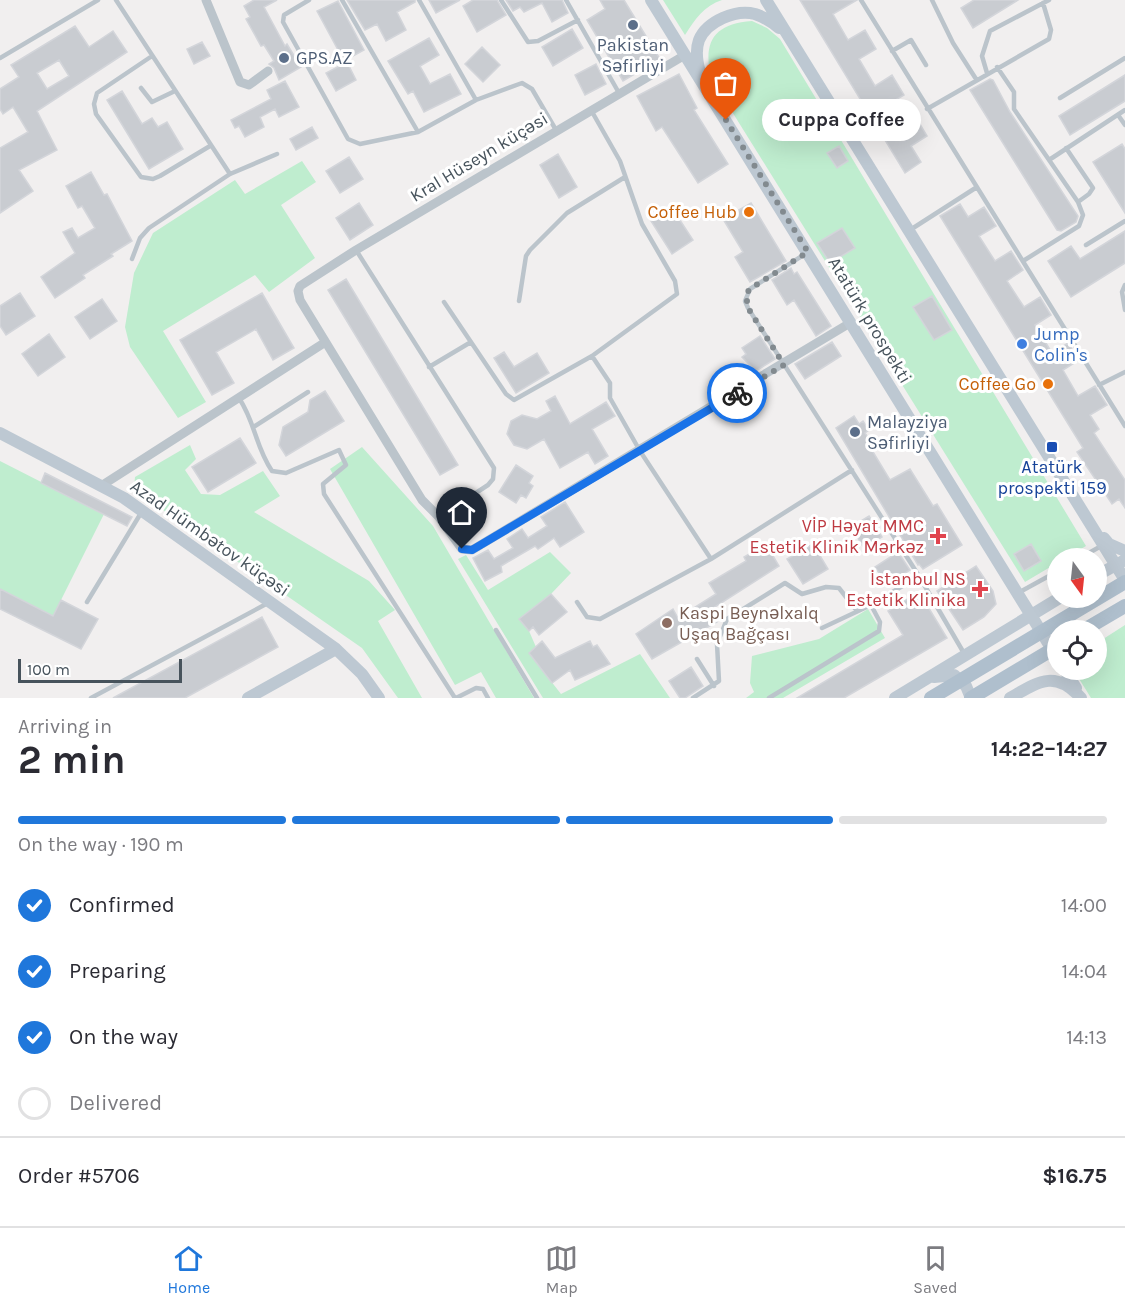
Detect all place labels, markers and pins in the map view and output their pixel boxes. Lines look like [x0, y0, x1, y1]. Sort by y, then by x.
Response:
marker: Pakistan Səfirliyi [626, 18, 640, 32]
place label: Pakistan Səfirliyi [597, 34, 669, 77]
place label: GPS.AZ [296, 47, 353, 69]
marker: GPS.AZ [277, 51, 291, 65]
pin [700, 58, 751, 120]
callout: Cuppa Coffee [762, 99, 921, 141]
place label: Coffee Hub [647, 201, 737, 223]
marker: Coffee Hub [742, 205, 756, 219]
place label: Jump Colin's [1034, 323, 1088, 366]
marker: Jump Colin's [1015, 337, 1029, 351]
place label: Coffee Go [959, 373, 1036, 395]
marker: Coffee Go [1041, 377, 1055, 391]
place label: Malayziya Səfirliyi [867, 411, 948, 454]
marker: Malayziya Səfirliyi [848, 425, 862, 439]
marker: Atatürk prospekti 159 [1045, 440, 1059, 454]
place label: Atatürk prospekti 159 [997, 456, 1107, 499]
pin [436, 487, 487, 549]
place label: VİP Həyat MMC Estetik Klinik Mərkəz [749, 515, 924, 558]
marker: VİP Həyat MMC Estetik Klinik Mərkəz [929, 527, 947, 545]
place label: İstanbul NS Estetik Klinika [846, 568, 966, 611]
marker: İstanbul NS Estetik Klinika [971, 580, 989, 598]
place label: Kaspi Beynəlxalq Uşaq Bağçası [679, 602, 819, 645]
marker: Kaspi Beynəlxalq Uşaq Bağçası [660, 616, 674, 630]

